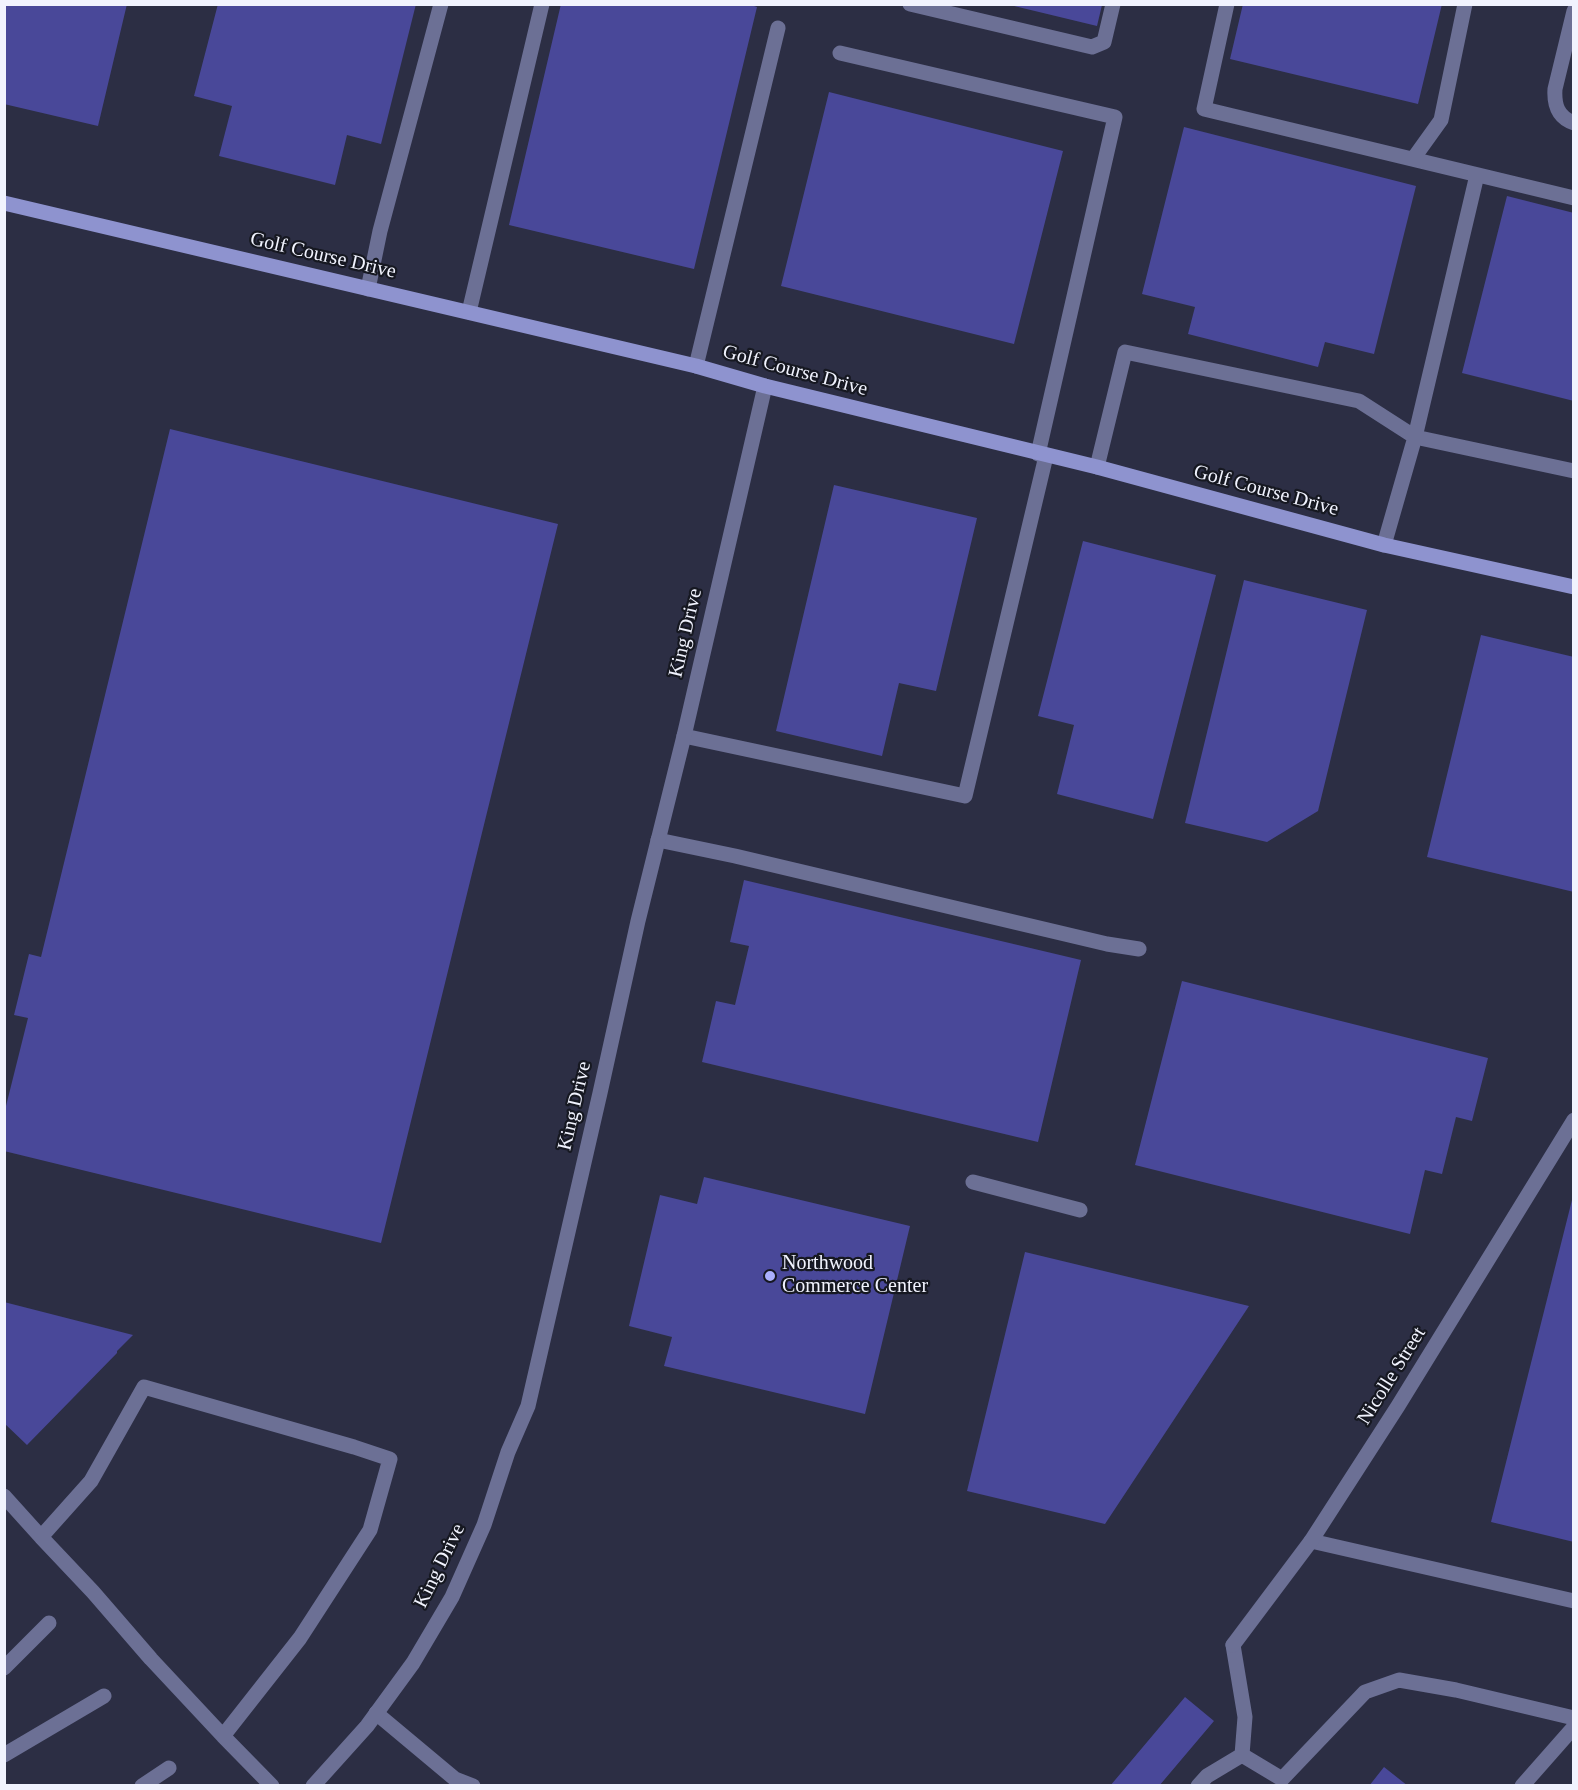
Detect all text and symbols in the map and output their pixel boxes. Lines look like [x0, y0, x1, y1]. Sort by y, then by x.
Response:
street label: Golf Course Drive [248, 228, 398, 284]
street label: Golf Course Drive [720, 340, 870, 402]
street label: Golf Course Drive [1191, 460, 1341, 522]
street label: King Drive [664, 586, 708, 680]
street label: King Drive [553, 1059, 597, 1153]
place label: Northwood Commerce Center [782, 1252, 928, 1299]
marker: Northwood Commerce Center [763, 1269, 777, 1283]
street label: Nicolle Street [1353, 1323, 1431, 1429]
street label: King Drive [409, 1520, 471, 1612]

